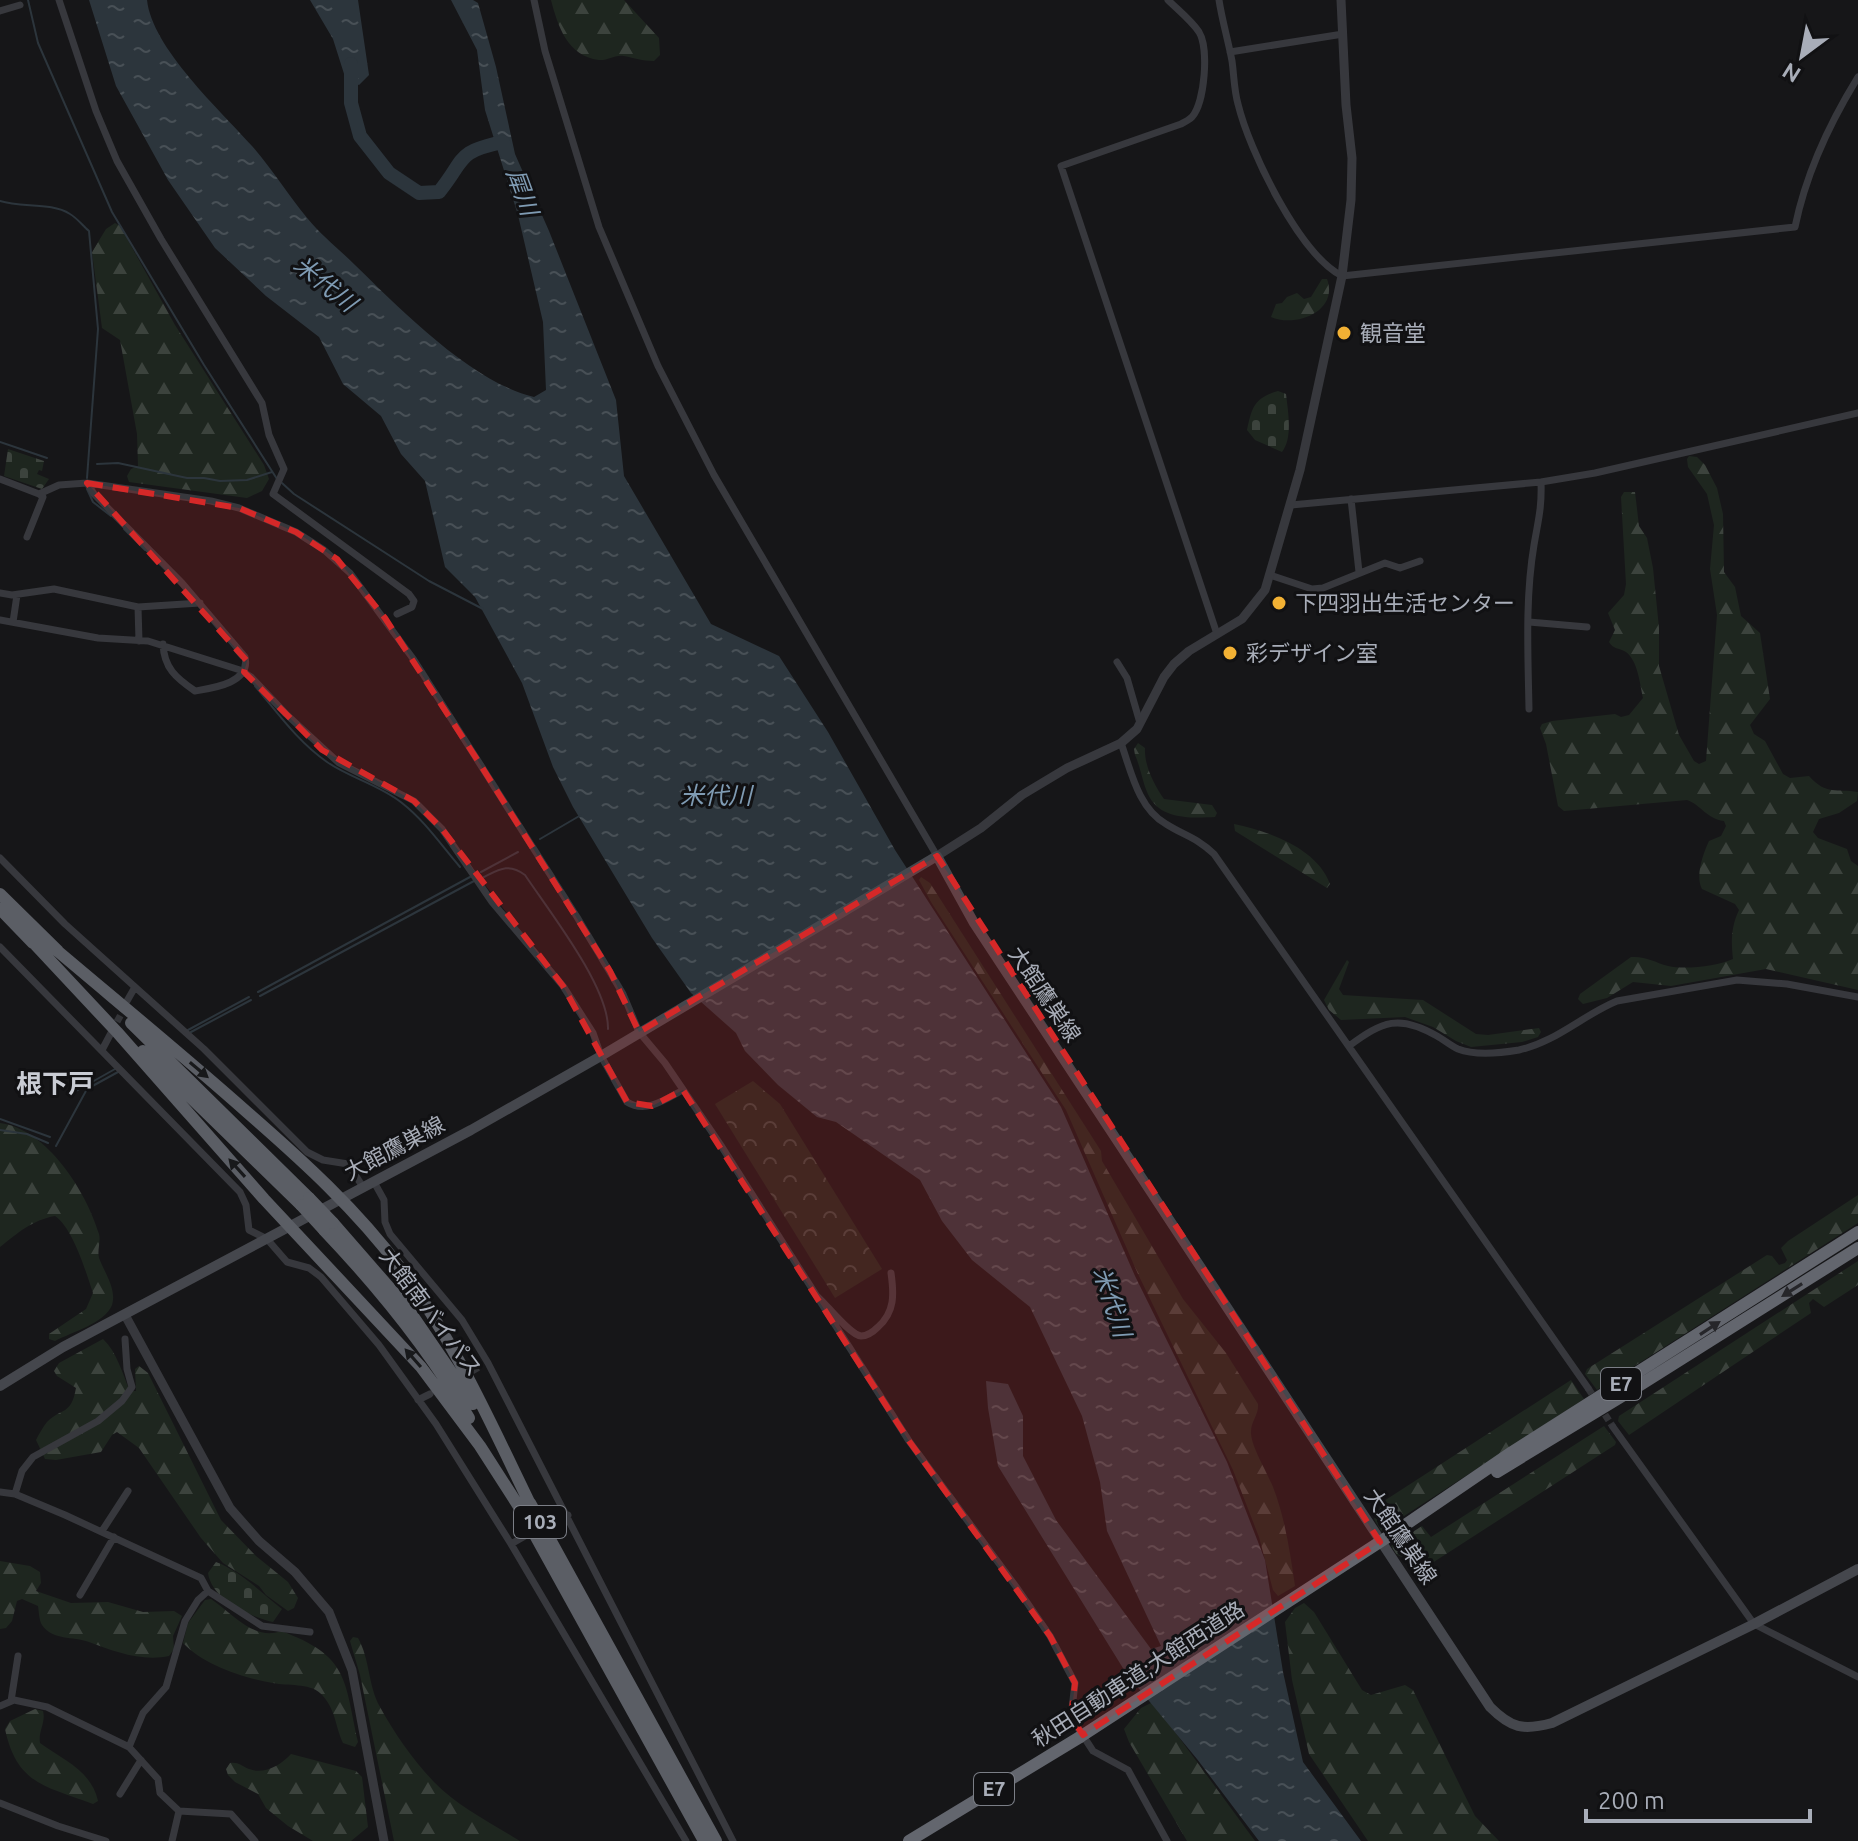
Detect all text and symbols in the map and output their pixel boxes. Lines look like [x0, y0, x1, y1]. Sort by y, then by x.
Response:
north arrow [1762, 16, 1842, 96]
text: N [1778, 58, 1805, 88]
water label: 犀川 [502, 165, 544, 222]
water label: 米代川 [289, 250, 364, 319]
place label: 観音堂 [1360, 320, 1426, 345]
marker: 観音堂 [1335, 324, 1353, 342]
place label: 下四羽出生活センター [1295, 590, 1515, 615]
marker: 下四羽出生活センター [1270, 594, 1288, 612]
place label: 彩デザイン室 [1246, 640, 1378, 665]
marker: 彩デザイン室 [1221, 644, 1239, 662]
water label: 米代川 [680, 782, 755, 809]
street label: 大館鷹巣線 [1004, 941, 1087, 1046]
one-way arrow [189, 1061, 209, 1078]
district label: 根下戸 [16, 1069, 94, 1098]
street label: 大館鷹巣線 [339, 1111, 448, 1184]
one-way arrow [229, 1159, 247, 1178]
street label: 大館南バイパス [375, 1243, 488, 1381]
water label: 米代川 [1089, 1263, 1137, 1343]
one-way arrow [1781, 1283, 1803, 1297]
one-way arrow [1699, 1320, 1720, 1335]
one-way arrow [405, 1348, 423, 1368]
road number: E7 [1601, 1368, 1641, 1400]
street label: 大館鷹巣線 [1360, 1483, 1443, 1588]
road number: 103 [514, 1506, 566, 1538]
street label: 秋田自動車道;大館西道路 [1027, 1596, 1248, 1751]
road number: E7 [974, 1773, 1014, 1805]
scale bar [1586, 1773, 1810, 1823]
text: 200 m [1598, 1787, 1665, 1814]

